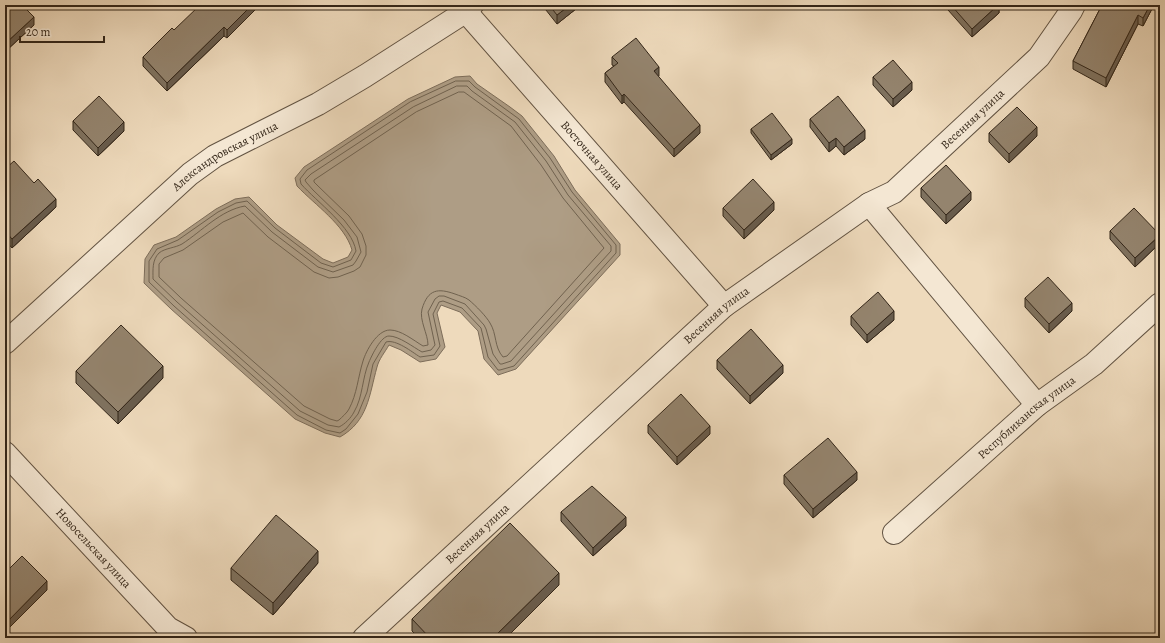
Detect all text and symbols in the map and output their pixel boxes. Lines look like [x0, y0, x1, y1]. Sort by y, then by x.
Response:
scale bar [20, 18, 104, 44]
text: 20 m [26, 24, 50, 40]
street label: Весенняя улица [937, 85, 1008, 153]
street label: Александровская улица [168, 117, 281, 195]
street label: Восточная улица [557, 117, 627, 194]
street label: Весенняя улица [680, 282, 753, 348]
street label: Республиканская улица [974, 372, 1079, 462]
street label: Весенняя улица [442, 500, 513, 567]
street label: Новосельская улица [52, 505, 135, 592]

